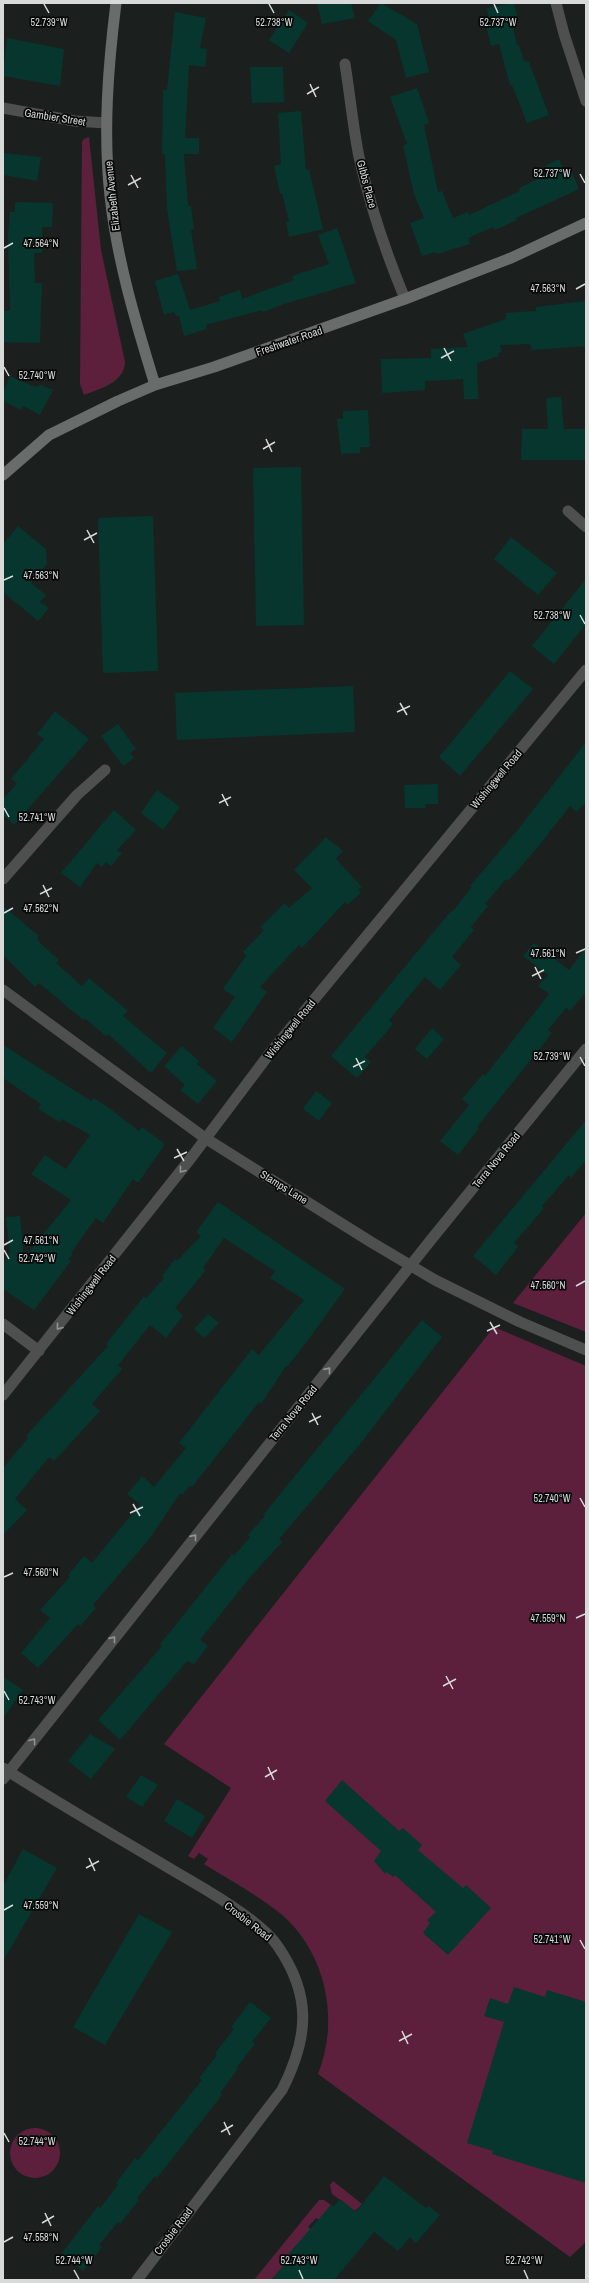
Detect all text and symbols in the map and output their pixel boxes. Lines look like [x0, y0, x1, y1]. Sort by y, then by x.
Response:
text: 52.739°W [31, 16, 68, 29]
text: 52.738°W [256, 16, 293, 29]
text: 52.737°W [480, 16, 517, 29]
street label: Gambier Street [23, 105, 87, 129]
street label: Gibbs Place [354, 158, 380, 210]
street label: Elizabeth Avenue [101, 160, 123, 232]
text: 52.737°W [534, 167, 571, 180]
text: 47.564°N [24, 237, 59, 250]
text: 47.563°N [531, 282, 566, 295]
street label: Freshwater Road [254, 323, 324, 359]
text: 52.740°W [19, 369, 56, 382]
text: 47.563°N [24, 569, 59, 582]
text: 52.738°W [534, 609, 571, 622]
street label: Wishingwell Road [467, 747, 525, 811]
text: 52.741°W [19, 811, 56, 824]
text: 47.562°N [24, 902, 59, 915]
text: 47.561°N [531, 947, 566, 960]
street label: Wishingwell Road [262, 996, 318, 1062]
text: 52.739°W [534, 1050, 571, 1063]
street label: Terra Nova Road [469, 1129, 523, 1191]
one-way arrow [180, 1165, 187, 1172]
street label: Stamps Lane [258, 1167, 310, 1207]
text: 47.561°N [24, 1234, 59, 1247]
text: 52.742°W [19, 1252, 56, 1265]
street label: Wishingwell Road [63, 1252, 119, 1318]
text: 47.560°N [531, 1279, 566, 1292]
one-way arrow [56, 1322, 63, 1329]
one-way arrow [323, 1367, 330, 1374]
street label: Terra Nova Road [266, 1382, 320, 1444]
text: 52.740°W [534, 1492, 571, 1505]
one-way arrow [190, 1534, 197, 1542]
text: 47.560°N [24, 1566, 59, 1579]
text: 47.559°N [531, 1612, 566, 1625]
one-way arrow [109, 1636, 116, 1643]
text: 52.743°W [19, 1694, 56, 1707]
one-way arrow [28, 1738, 35, 1745]
street label: Crosbie Road [222, 1898, 274, 1944]
text: 47.559°N [24, 1899, 59, 1912]
text: 52.741°W [534, 1933, 571, 1946]
text: 52.744°W [19, 2135, 56, 2148]
street label: Crosbie Road [151, 2205, 195, 2257]
text: 47.558°N [24, 2231, 59, 2244]
text: 52.744°W [56, 2254, 93, 2267]
text: 52.743°W [281, 2254, 318, 2267]
text: 52.742°W [506, 2254, 543, 2267]

